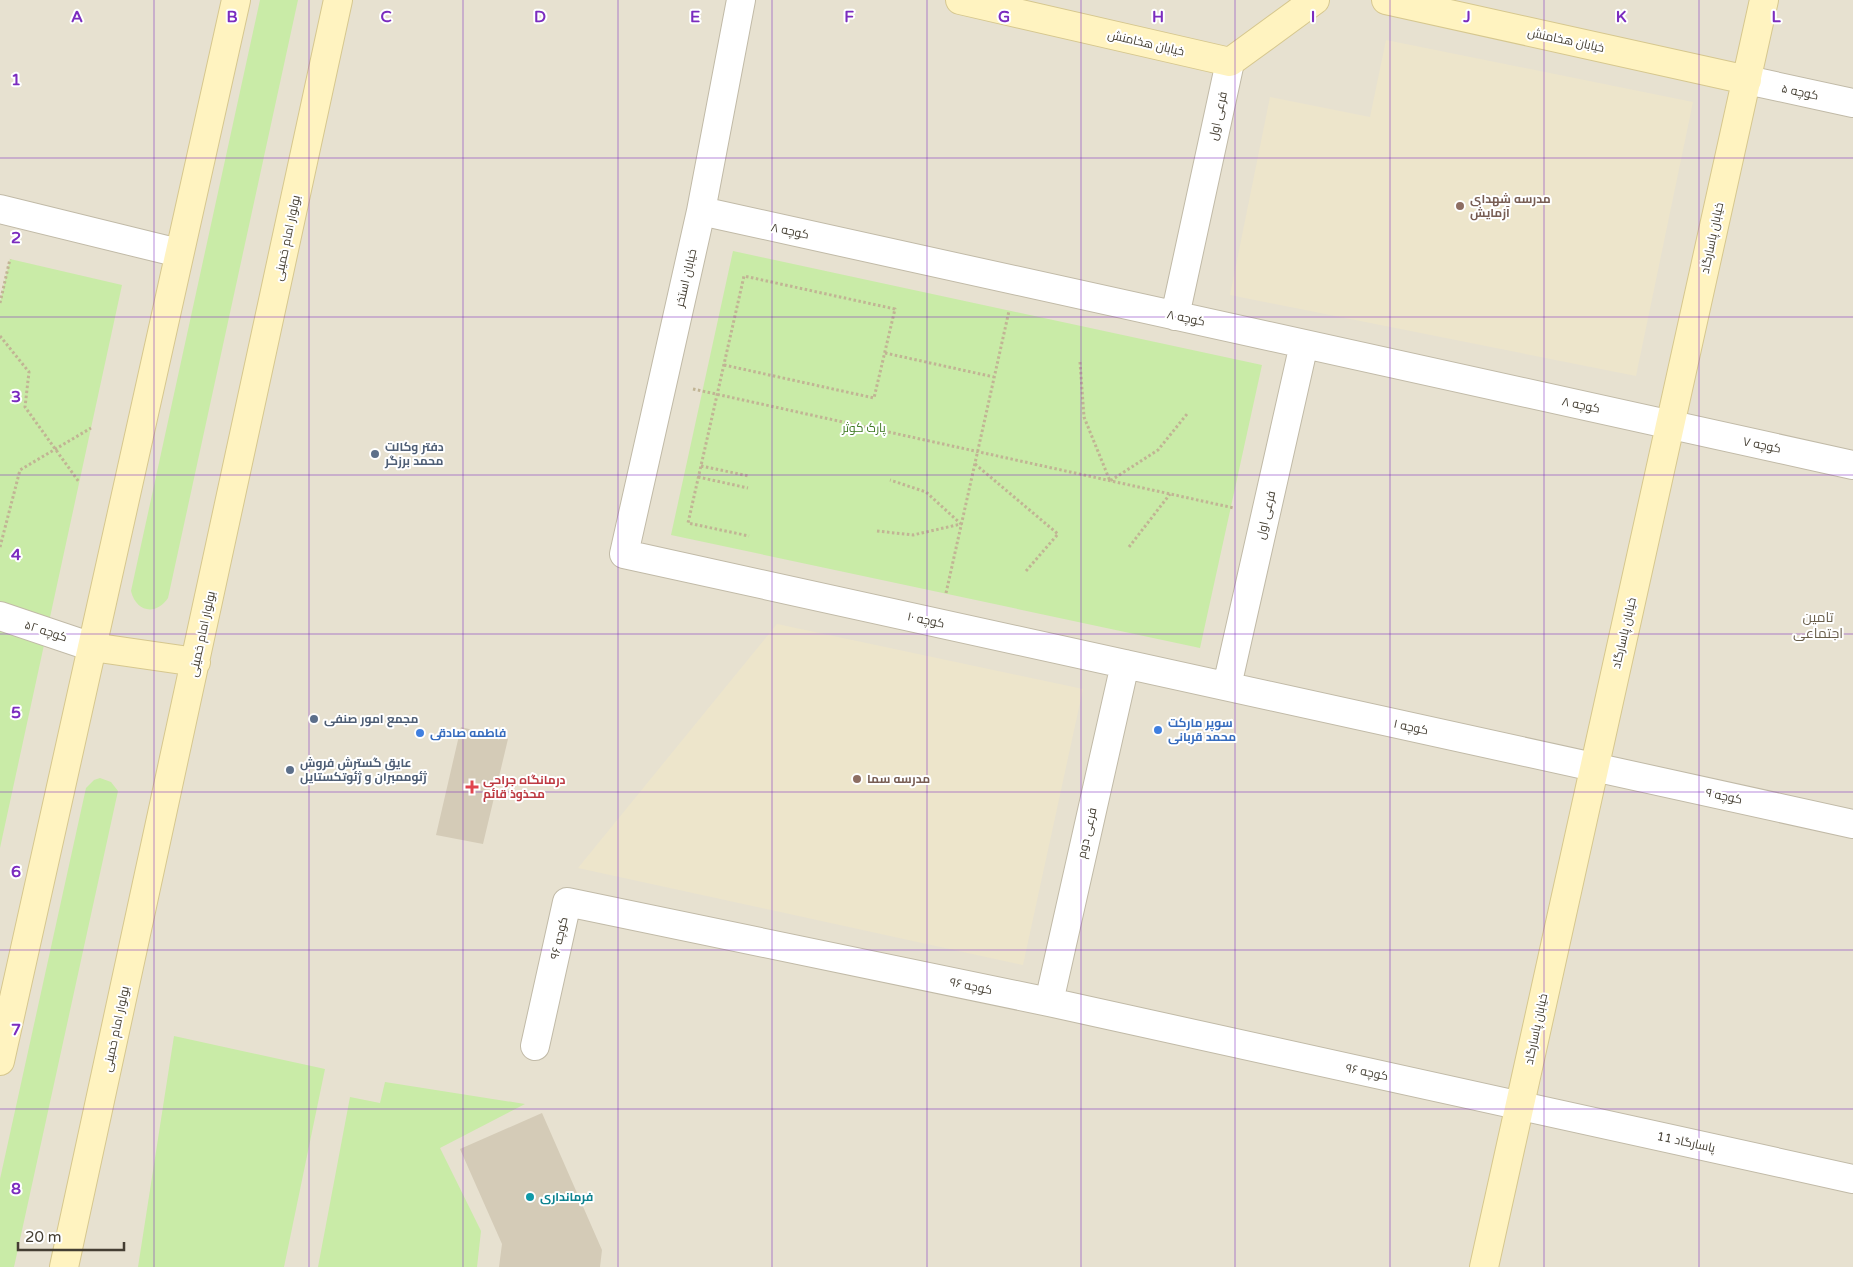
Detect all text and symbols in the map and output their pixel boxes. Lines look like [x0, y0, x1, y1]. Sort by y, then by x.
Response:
text: A [71, 7, 83, 27]
text: B [226, 7, 238, 27]
text: C [380, 7, 392, 27]
text: D [534, 7, 546, 27]
text: E [690, 7, 700, 27]
text: F [844, 7, 854, 27]
text: G [998, 7, 1010, 27]
text: H [1152, 7, 1164, 27]
text: I [1311, 7, 1315, 27]
text: J [1462, 7, 1471, 27]
text: K [1616, 7, 1627, 27]
text: L [1771, 7, 1781, 27]
street label: خیابان هخامنش [1526, 25, 1606, 55]
street label: خیابان هخامنش [1106, 27, 1186, 59]
text: 1 [11, 70, 21, 90]
street label: کوچه ۵ [1780, 81, 1820, 105]
street label: فرعی اول [1206, 90, 1230, 142]
place label: مدرسه شهدای آزمایش [1470, 192, 1551, 221]
street label: بولوار امام خمینی [271, 194, 304, 282]
marker: مدرسه شهدای آزمایش [1454, 200, 1466, 212]
street label: خیابان پاسارگاد [1698, 201, 1728, 275]
street label: کوچه ۸ [769, 220, 810, 244]
text: 2 [11, 228, 21, 248]
street label: خیابان استخر [672, 248, 699, 309]
street label: کوچه ۸ [1165, 307, 1206, 331]
text: 3 [11, 387, 21, 407]
street label: کوچه ۸ [1560, 394, 1601, 418]
park label: پارک کوثر [841, 421, 887, 437]
street label: کوچه ۷ [1741, 434, 1782, 458]
place label: دفتر وکالت محمد برزگر [384, 440, 444, 469]
marker: دفتر وکالت محمد برزگر [369, 448, 381, 460]
street label: فرعی اول [1254, 489, 1278, 541]
text: 4 [11, 545, 21, 565]
street label: بولوار امام خمینی [186, 590, 219, 678]
street label: خیابان پاسارگاد [1609, 596, 1641, 670]
street label: کوچه ۱۰ [906, 609, 946, 633]
district label: تامین اجتماعی [1793, 609, 1843, 642]
street label: کوچه ۵۲ [22, 618, 69, 646]
text: 5 [11, 703, 21, 723]
place label: مجمع امور صنفی [324, 712, 418, 728]
marker: مجمع امور صنفی [308, 713, 320, 725]
place label: سوپر مارکت محمد قربانی [1168, 716, 1236, 745]
street label: کوچه ۱ [1392, 717, 1430, 739]
marker: سوپر مارکت محمد قربانی [1152, 724, 1164, 736]
place label: فاطمه صادقی [430, 726, 506, 741]
marker: فاطمه صادقی [414, 727, 426, 739]
place label: عایق گسترش فروش ژئوممبران و ژئوتکستایل [300, 756, 428, 785]
marker: عایق گسترش فروش ژئوممبران و ژئوتکستایل [284, 764, 296, 776]
place label: مدرسه سما [867, 772, 930, 787]
place label: درمانگاه جراحی محذوذ قائم [483, 773, 566, 802]
marker: مدرسه سما [851, 773, 863, 785]
marker: درمانگاه جراحی محذوذ قائم [465, 780, 479, 794]
street label: کوچه ۹ [1704, 785, 1744, 809]
street label: فرعی دوم [1074, 806, 1101, 860]
text: 6 [11, 862, 21, 882]
street label: کوچه ۹۶ [547, 915, 573, 961]
street label: کوچه ۹۶ [948, 975, 994, 999]
street label: بولوار امام خمینی [100, 985, 133, 1073]
street label: خیابان پاسارگاد [1522, 992, 1552, 1066]
text: 7 [11, 1020, 21, 1040]
street label: کوچه ۹۶ [1344, 1061, 1390, 1085]
street label: پاسارگاد 11 [1655, 1129, 1717, 1157]
text: 8 [11, 1179, 21, 1199]
place label: فرمانداری [540, 1190, 593, 1205]
marker: فرمانداری [524, 1191, 536, 1203]
scale bar [18, 1220, 124, 1252]
text: 20 m [25, 1228, 62, 1246]

